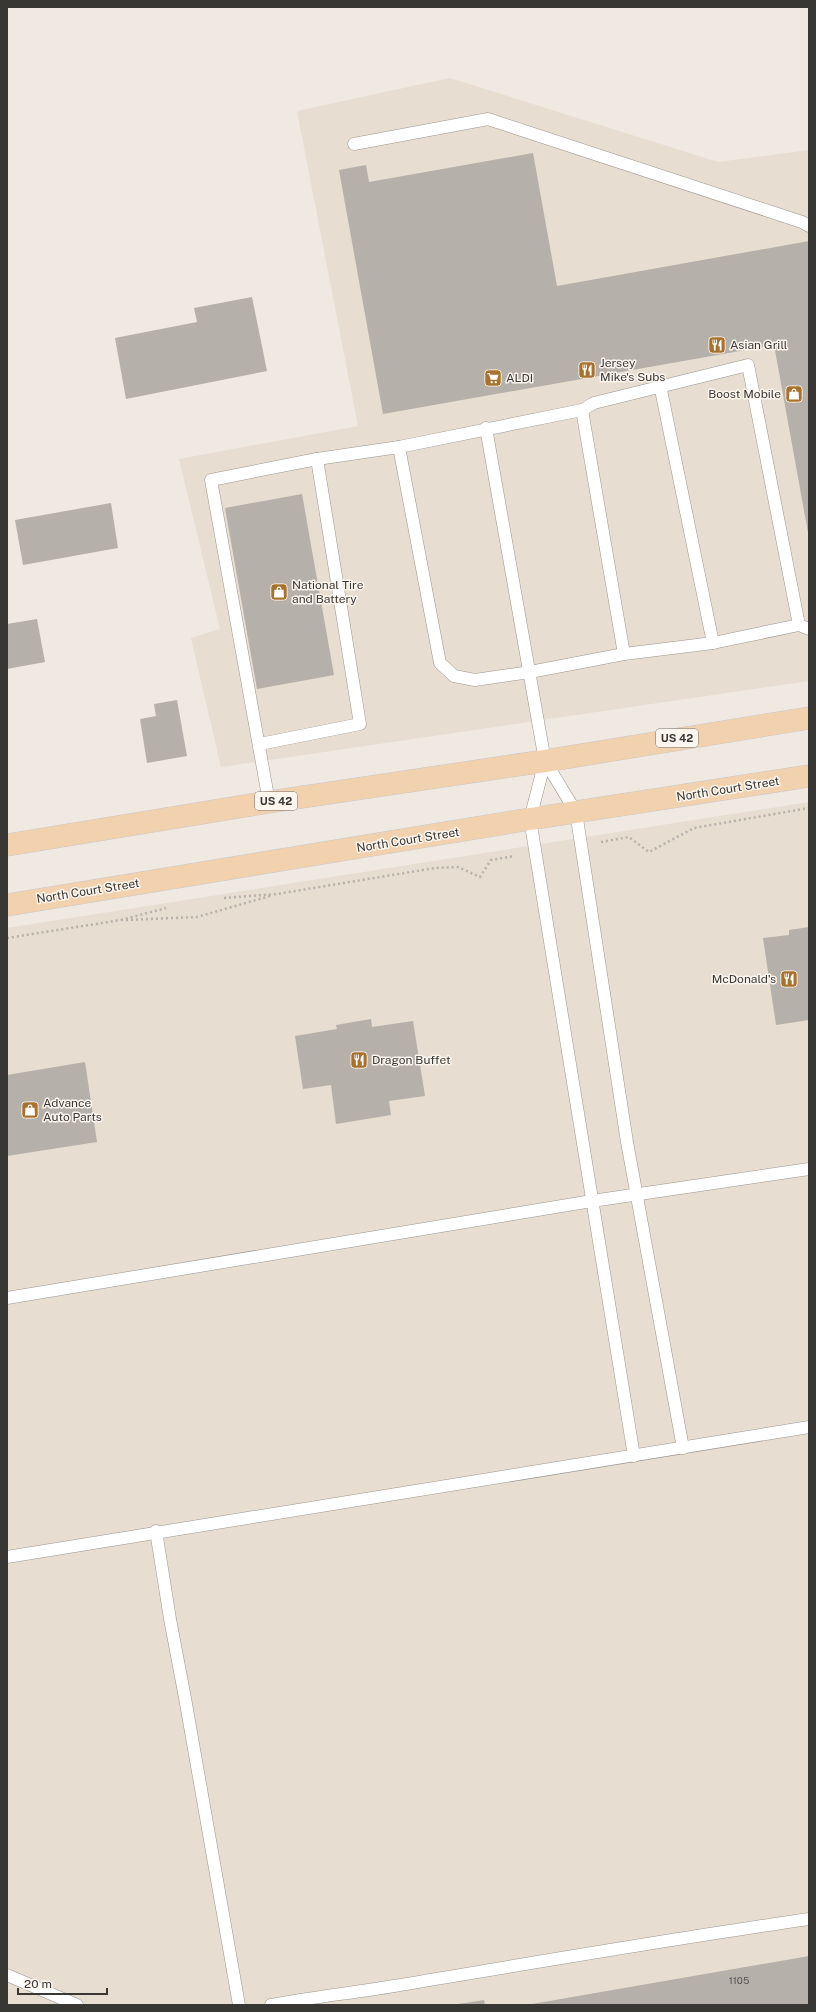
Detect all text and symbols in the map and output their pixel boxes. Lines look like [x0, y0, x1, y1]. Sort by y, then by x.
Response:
restaurant icon: Asian Grill [707, 335, 727, 355]
place label: Asian Grill [730, 338, 788, 352]
place label: Jersey Mike's Subs [600, 356, 665, 384]
restaurant icon: Jersey Mike's Subs [577, 360, 597, 380]
supermarket icon: ALDI [483, 368, 503, 388]
place label: ALDI [506, 371, 533, 385]
shop icon: Boost Mobile [784, 384, 804, 404]
place label: Boost Mobile [708, 387, 781, 401]
place label: National Tire and Battery [292, 578, 364, 606]
shop icon: National Tire and Battery [269, 582, 289, 602]
road number: US 42 [656, 729, 698, 747]
street label: North Court Street [676, 774, 781, 804]
road number: US 42 [255, 792, 297, 810]
street label: North Court Street [356, 825, 461, 855]
street label: North Court Street [36, 876, 141, 906]
restaurant icon: McDonald's [779, 969, 799, 989]
place label: McDonald's [712, 972, 776, 986]
restaurant icon: Dragon Buffet [349, 1050, 369, 1070]
place label: Dragon Buffet [372, 1053, 451, 1067]
place label: Advance Auto Parts [43, 1096, 102, 1124]
shop icon: Advance Auto Parts [20, 1100, 40, 1120]
scale bar [18, 1970, 107, 1996]
house number: 1105 [729, 1974, 749, 1986]
text: 20 m [24, 1977, 52, 1991]

